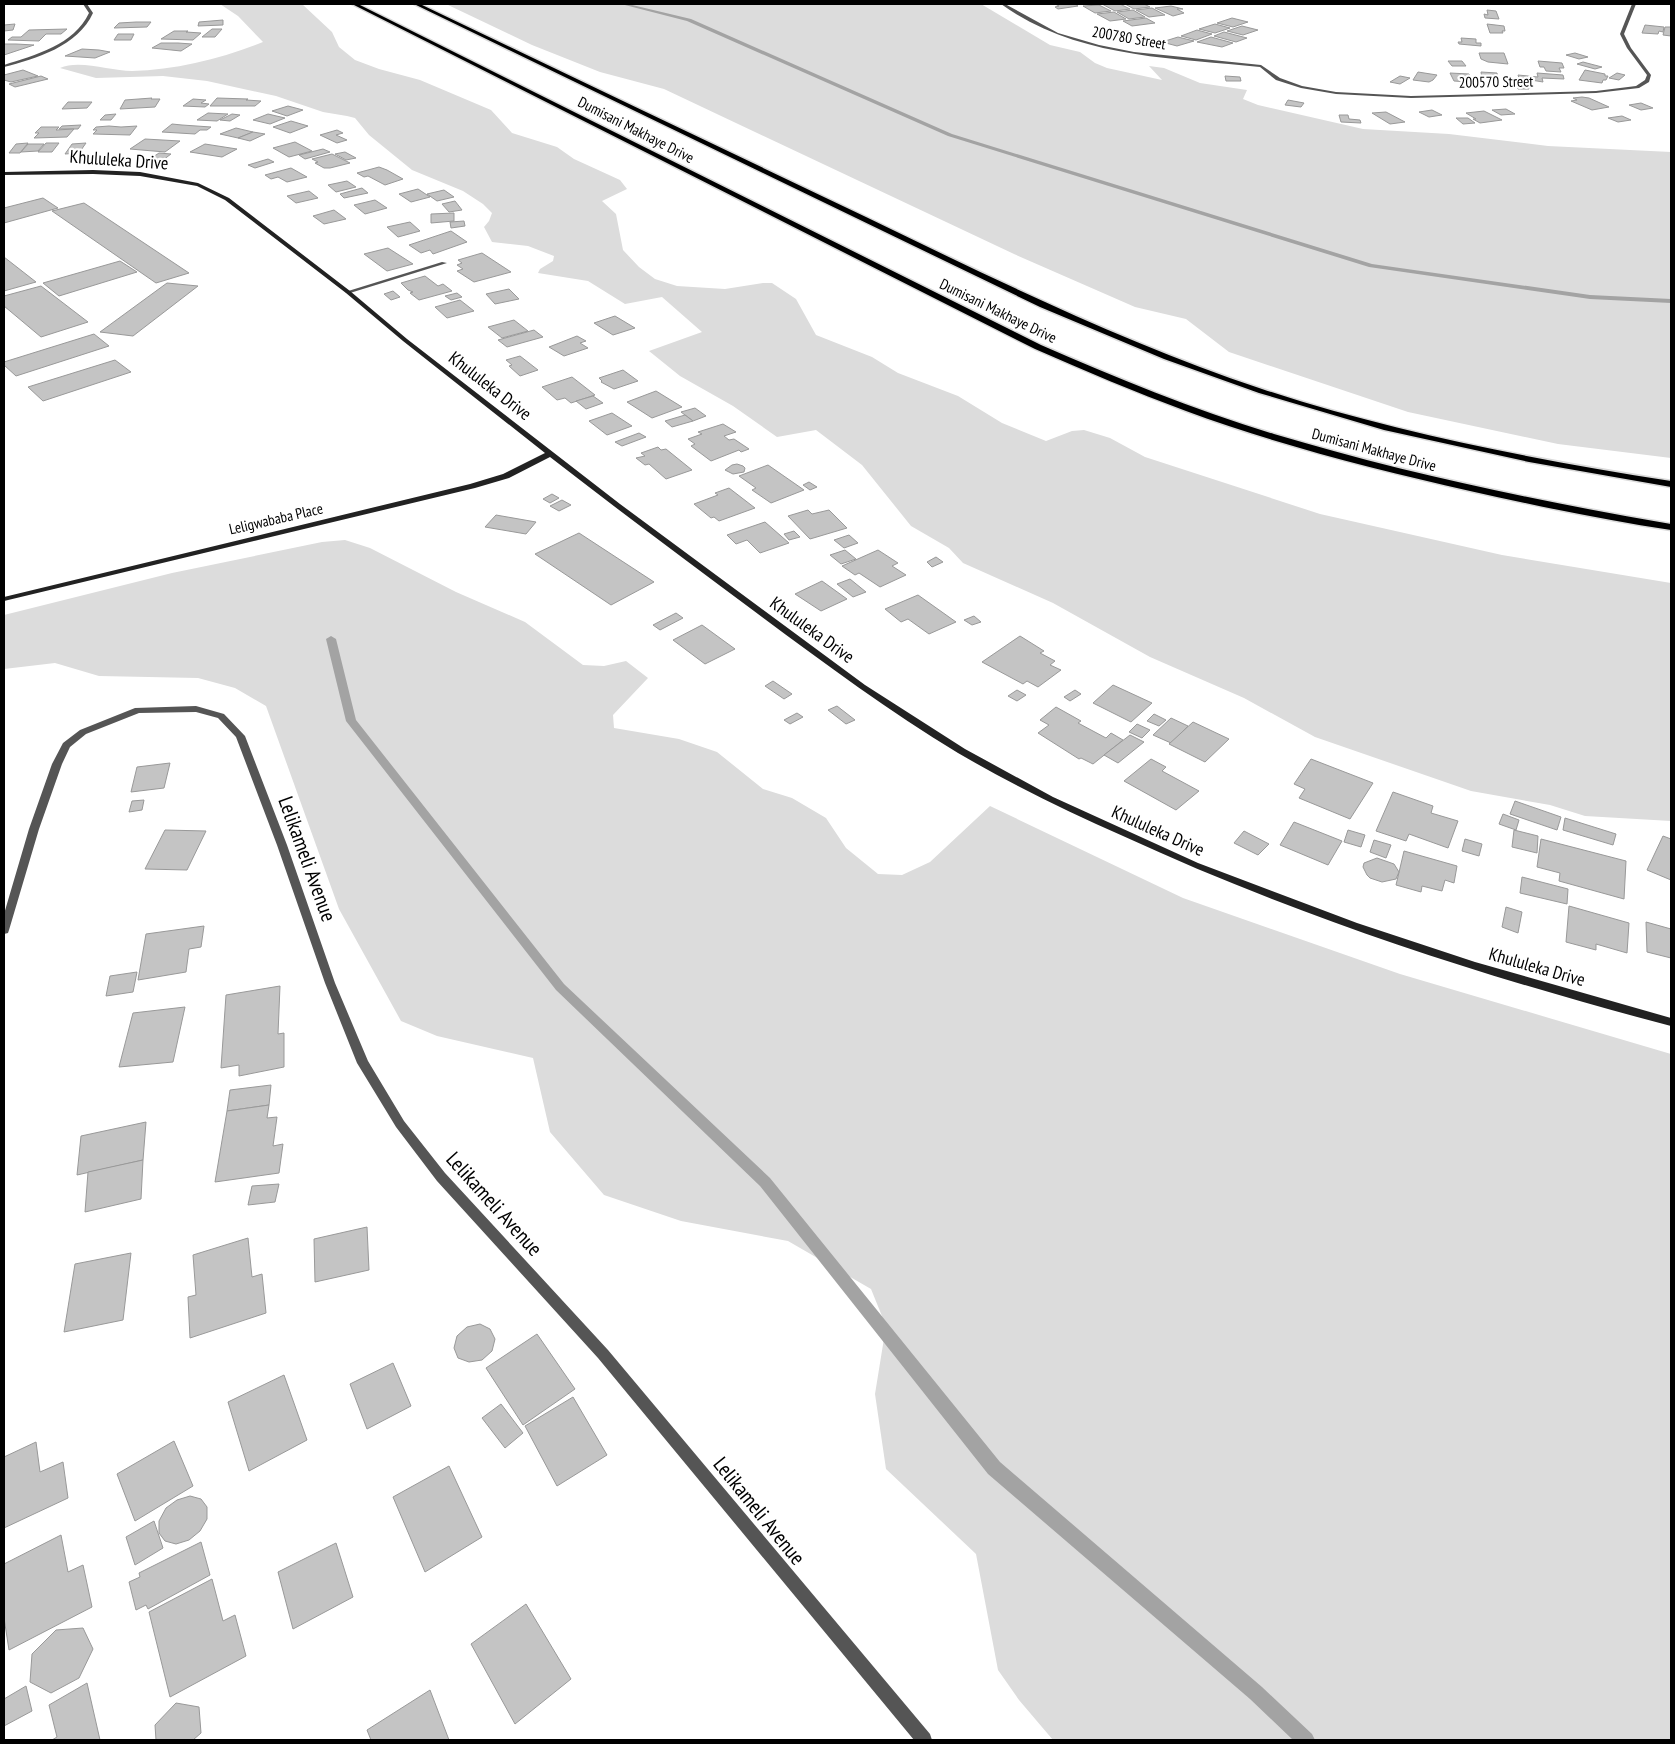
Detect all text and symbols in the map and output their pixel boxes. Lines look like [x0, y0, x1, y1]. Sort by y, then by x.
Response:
street label: 200780 Street [1091, 22, 1168, 53]
street label: 200570 Street [1458, 71, 1534, 92]
street label: Dumisani Makhaye Drive [575, 92, 697, 167]
street label: Khululeka Drive [69, 145, 169, 174]
street label: Dumisani Makhaye Drive [937, 274, 1060, 347]
street label: Khululeka Drive [444, 346, 536, 425]
street label: Dumisani Makhaye Drive [1310, 424, 1438, 475]
street label: Leligwababa Place [227, 499, 325, 539]
street label: Khululeka Drive [766, 591, 859, 668]
street label: Lelikameli Avenue [272, 793, 343, 925]
street label: Khululeka Drive [1108, 800, 1208, 861]
street label: Khululeka Drive [1486, 942, 1588, 991]
street label: Lelikameli Avenue [440, 1146, 548, 1261]
street label: Lelikameli Avenue [708, 1451, 811, 1570]

